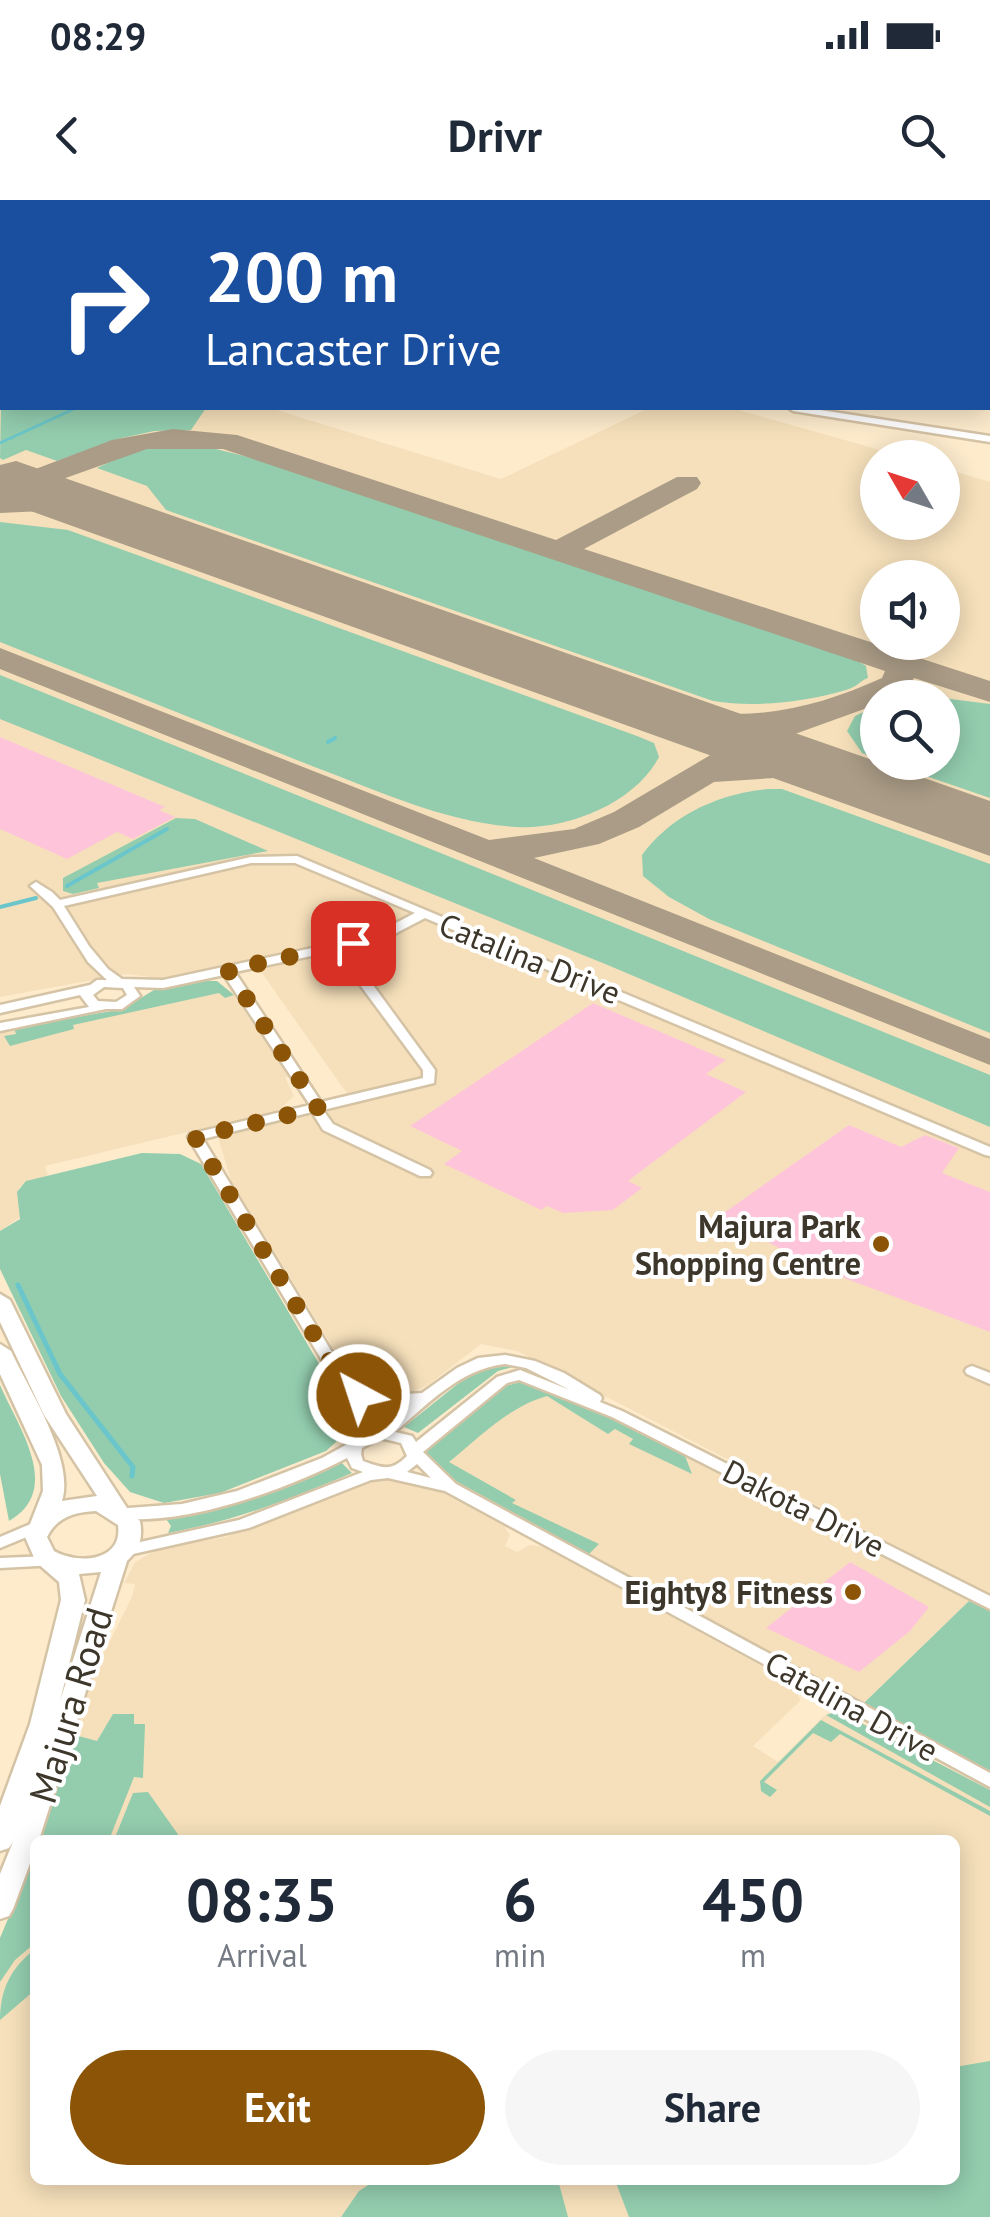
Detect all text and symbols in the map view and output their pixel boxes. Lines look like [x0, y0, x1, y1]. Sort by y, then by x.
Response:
text: 08:29 [50, 11, 146, 60]
text: Drivr [448, 106, 542, 164]
icon: back [40, 108, 95, 163]
icon: search [895, 108, 950, 163]
text: 200 m [205, 231, 398, 321]
icon: right [40, 240, 170, 370]
text: Lancaster Drive [205, 319, 502, 377]
north arrow [860, 440, 960, 540]
map controls [860, 440, 960, 780]
button: sound [860, 560, 960, 660]
button: search [860, 680, 960, 780]
pin [311, 901, 396, 986]
street label: Catalina Drive [433, 903, 627, 1013]
icon: arrive [326, 916, 381, 971]
place label: Majura Park Shopping Centre [635, 1205, 861, 1284]
marker: Majura Park Shopping Centre [870, 1233, 892, 1255]
position arrow [307, 1343, 411, 1447]
street label: Dakota Drive [716, 1449, 892, 1567]
place label: Eighty8 Fitness [624, 1571, 833, 1613]
marker: Eighty8 Fitness [842, 1581, 864, 1603]
street label: Majura Road [17, 1601, 123, 1809]
street label: Catalina Drive [758, 1641, 946, 1771]
text: 08:35 [186, 1860, 338, 1938]
text: 6 [503, 1860, 537, 1938]
text: 450 [702, 1860, 804, 1938]
text: Arrival [217, 1934, 307, 1976]
text: min [494, 1934, 546, 1976]
text: m [740, 1934, 766, 1976]
button: Exit [70, 2050, 485, 2165]
button: Share [505, 2050, 920, 2165]

